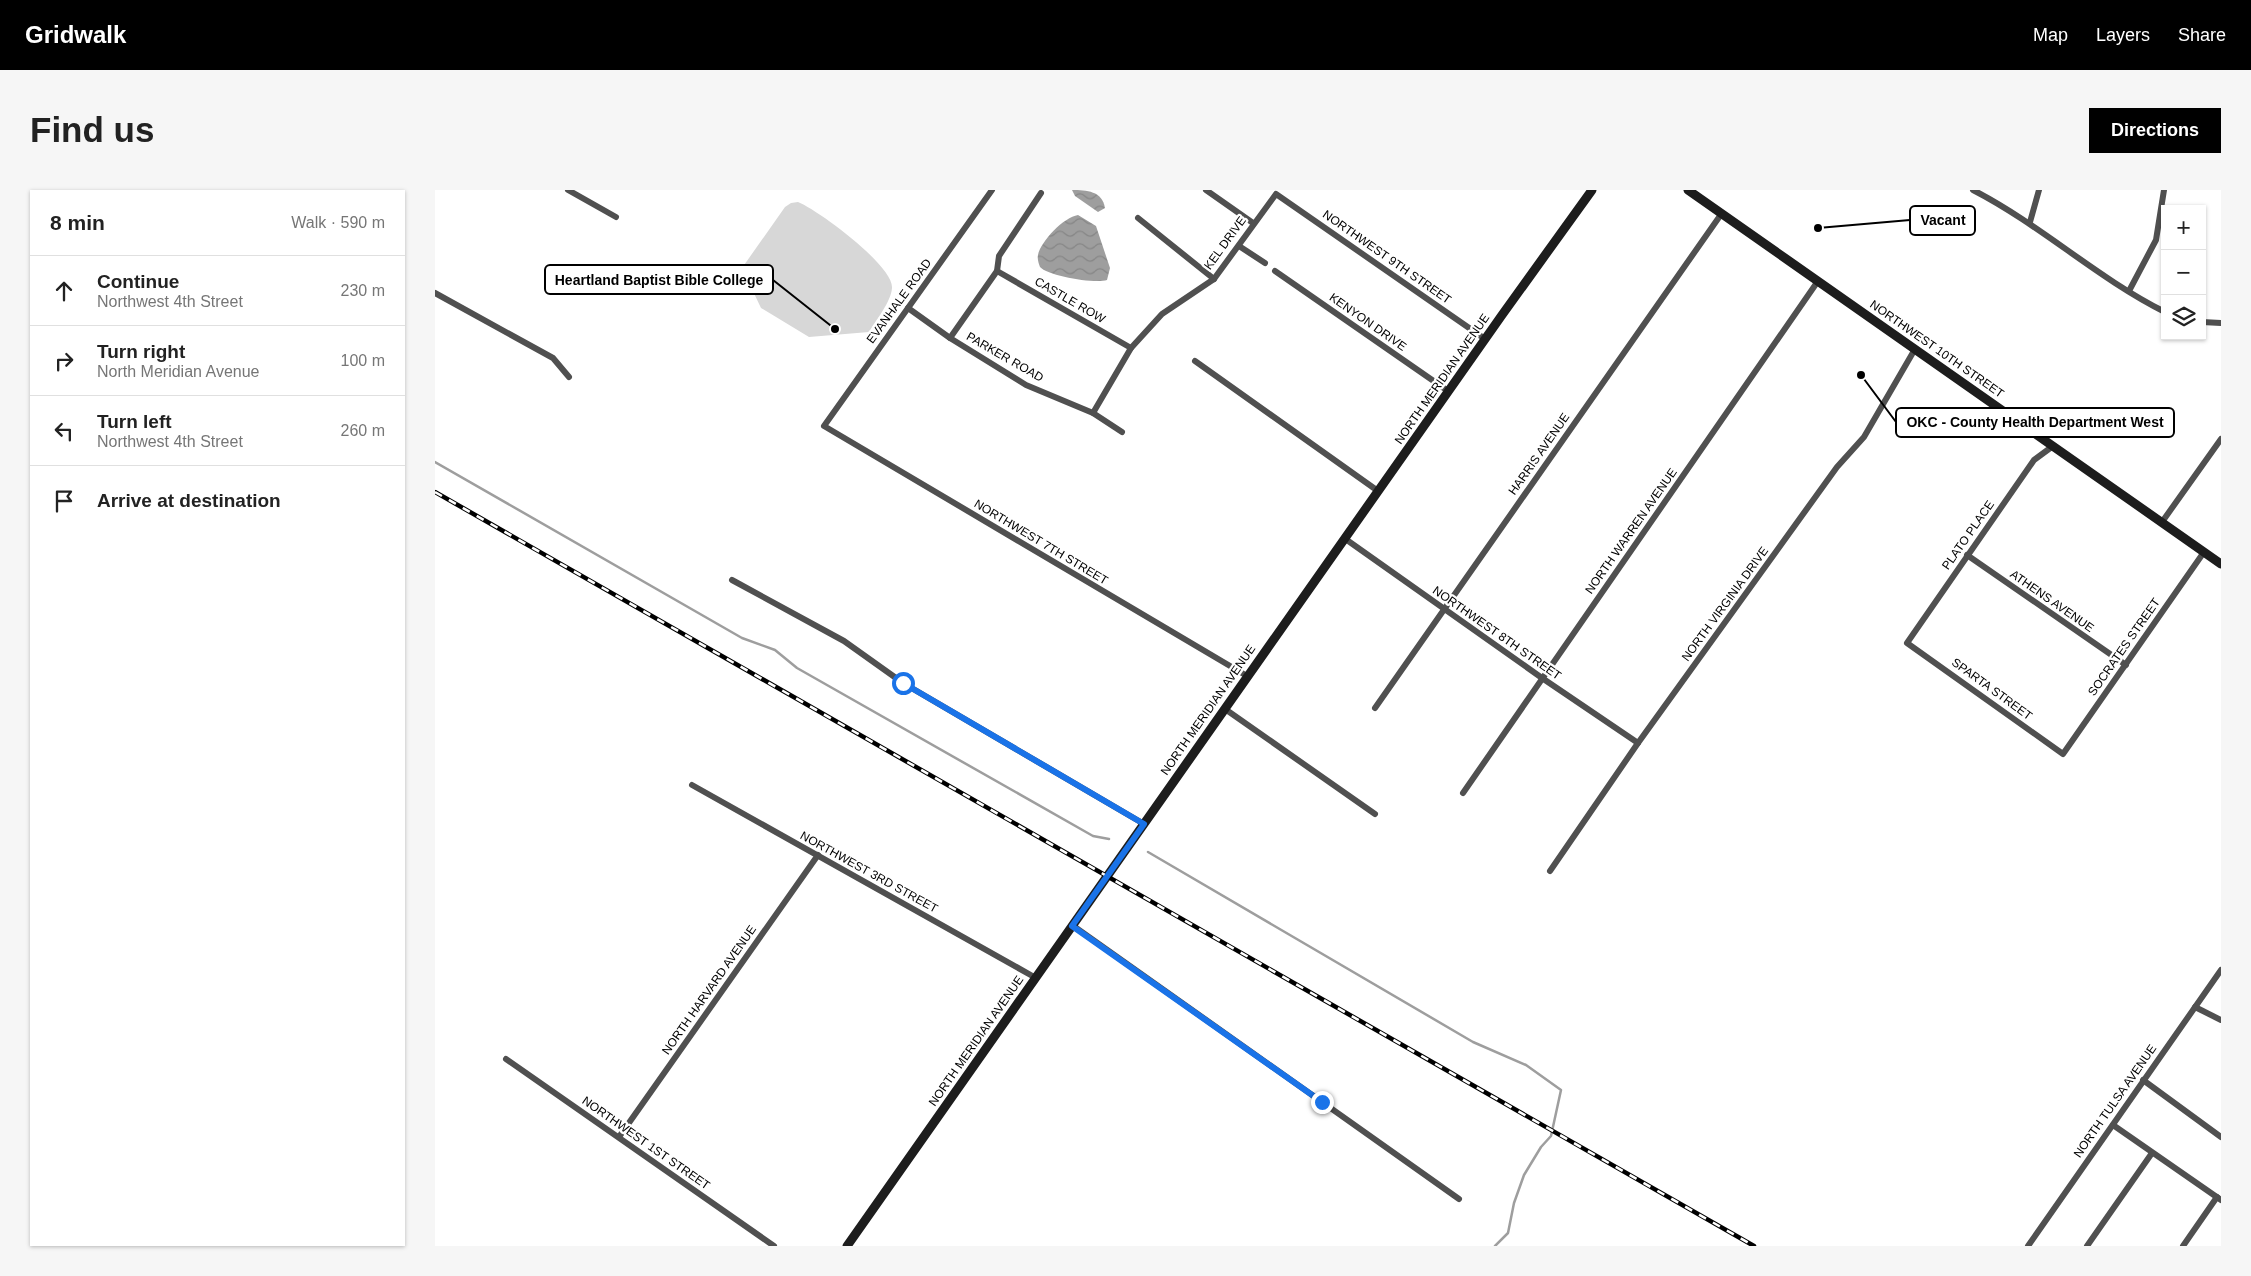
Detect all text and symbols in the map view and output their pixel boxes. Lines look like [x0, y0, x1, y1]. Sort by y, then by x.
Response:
text: Gridwalk [25, 21, 126, 48]
text: Map [2033, 25, 2068, 45]
text: Layers [2096, 25, 2150, 45]
text: Share [2178, 25, 2226, 45]
button: Directions [2089, 108, 2221, 153]
text: Find us [30, 110, 154, 149]
map controls [2161, 205, 2206, 340]
button: + [2161, 205, 2206, 250]
callout: Vacant [1910, 206, 1975, 235]
street label: NORTHWEST 9TH STREET [1320, 207, 1454, 307]
text: 8 min [50, 211, 105, 234]
text: Vacant [1920, 212, 1966, 228]
text: Walk · 590 m [291, 214, 385, 231]
street label: KEL DRIVE [1201, 214, 1249, 272]
button: − [2161, 250, 2206, 295]
street label: EVANHALE ROAD [864, 256, 935, 346]
callout: Heartland Baptist Bible College [545, 265, 773, 294]
text: Continue [97, 271, 179, 292]
text: Heartland Baptist Bible College [555, 272, 763, 288]
street label: CASTLE ROW [1032, 274, 1108, 326]
icon: ahead [50, 277, 78, 305]
text: 230 m [341, 282, 385, 299]
street label: KENYON DRIVE [1327, 290, 1409, 354]
text: Northwest 4th Street [97, 293, 243, 310]
button: layers [2161, 295, 2206, 340]
street label: NORTHWEST 10TH STREET [1867, 297, 2007, 401]
street label: NORTH MERIDIAN AVENUE [1392, 311, 1492, 447]
street label: PARKER ROAD [964, 329, 1046, 385]
text: Turn right [97, 341, 185, 362]
icon: right [50, 347, 78, 375]
text: 100 m [341, 352, 385, 369]
text: North Meridian Avenue [97, 363, 259, 380]
callout: OKC - County Health Department West [1896, 408, 2174, 437]
street label: HARRIS AVENUE [1506, 410, 1572, 498]
text: Turn left [97, 411, 172, 432]
text: OKC - County Health Department West [1906, 414, 2164, 430]
icon: left [50, 417, 78, 445]
text: 260 m [341, 422, 385, 439]
text: Northwest 4th Street [97, 433, 243, 450]
street label: NORTH WARREN AVENUE [1582, 466, 1680, 596]
icon: arrive [50, 487, 78, 515]
text: Arrive at destination [97, 490, 281, 511]
street label: NORTHWEST 7TH STREET [972, 496, 1111, 588]
street label: PLATO PLACE [1939, 498, 1997, 572]
street label: NORTH VIRGINIA DRIVE [1679, 544, 1771, 664]
street label: ATHENS AVENUE [2007, 567, 2097, 635]
street label: NORTHWEST 8TH STREET [1430, 583, 1564, 683]
street label: SOCRATES STREET [2085, 595, 2163, 698]
street label: NORTH MERIDIAN AVENUE [1158, 642, 1258, 778]
street label: SPARTA STREET [1949, 655, 2035, 723]
route start [892, 672, 915, 695]
street label: NORTHWEST 3RD STREET [798, 828, 941, 916]
street label: NORTH HARVARD AVENUE [659, 923, 759, 1057]
street label: NORTH MERIDIAN AVENUE [926, 973, 1026, 1109]
street label: NORTH TULSA AVENUE [2071, 1042, 2159, 1160]
route end [1311, 1091, 1334, 1114]
street label: NORTHWEST 1ST STREET [579, 1093, 713, 1193]

